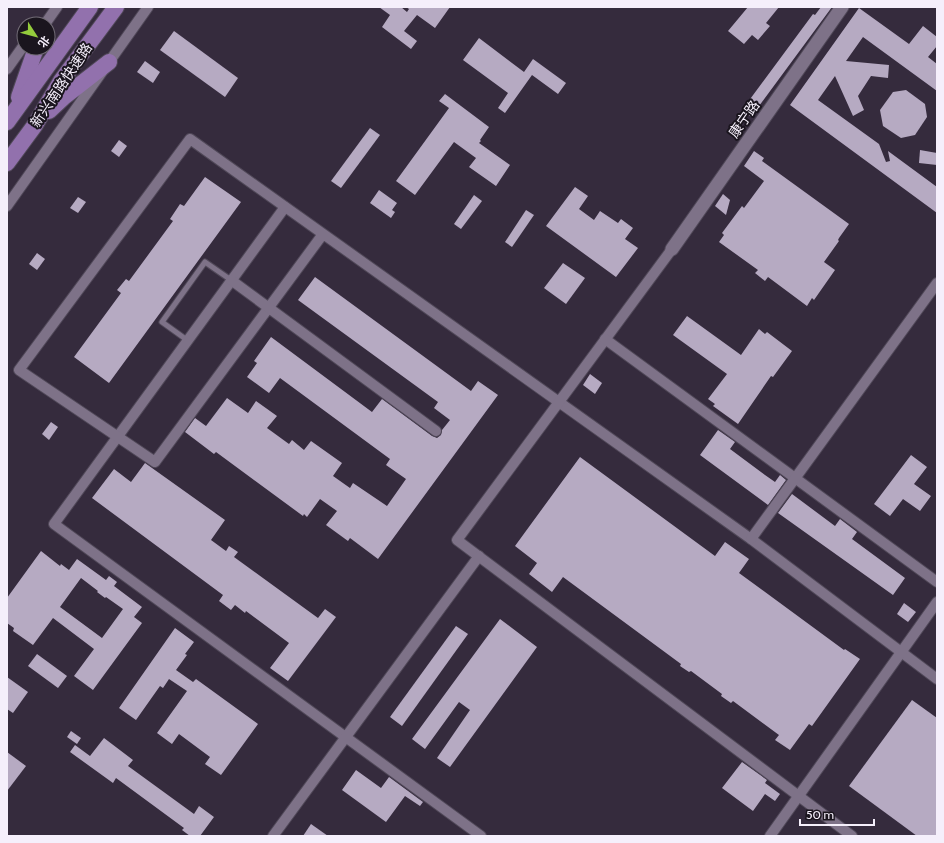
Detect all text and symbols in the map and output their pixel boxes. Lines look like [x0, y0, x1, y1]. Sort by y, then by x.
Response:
north arrow [16, 16, 56, 56]
text: 北 [35, 33, 53, 50]
street label: 新兴南路快速路 [26, 39, 96, 131]
street label: 康宁路 [725, 97, 763, 141]
scale bar [800, 801, 874, 827]
text: 50 m [806, 807, 834, 822]

